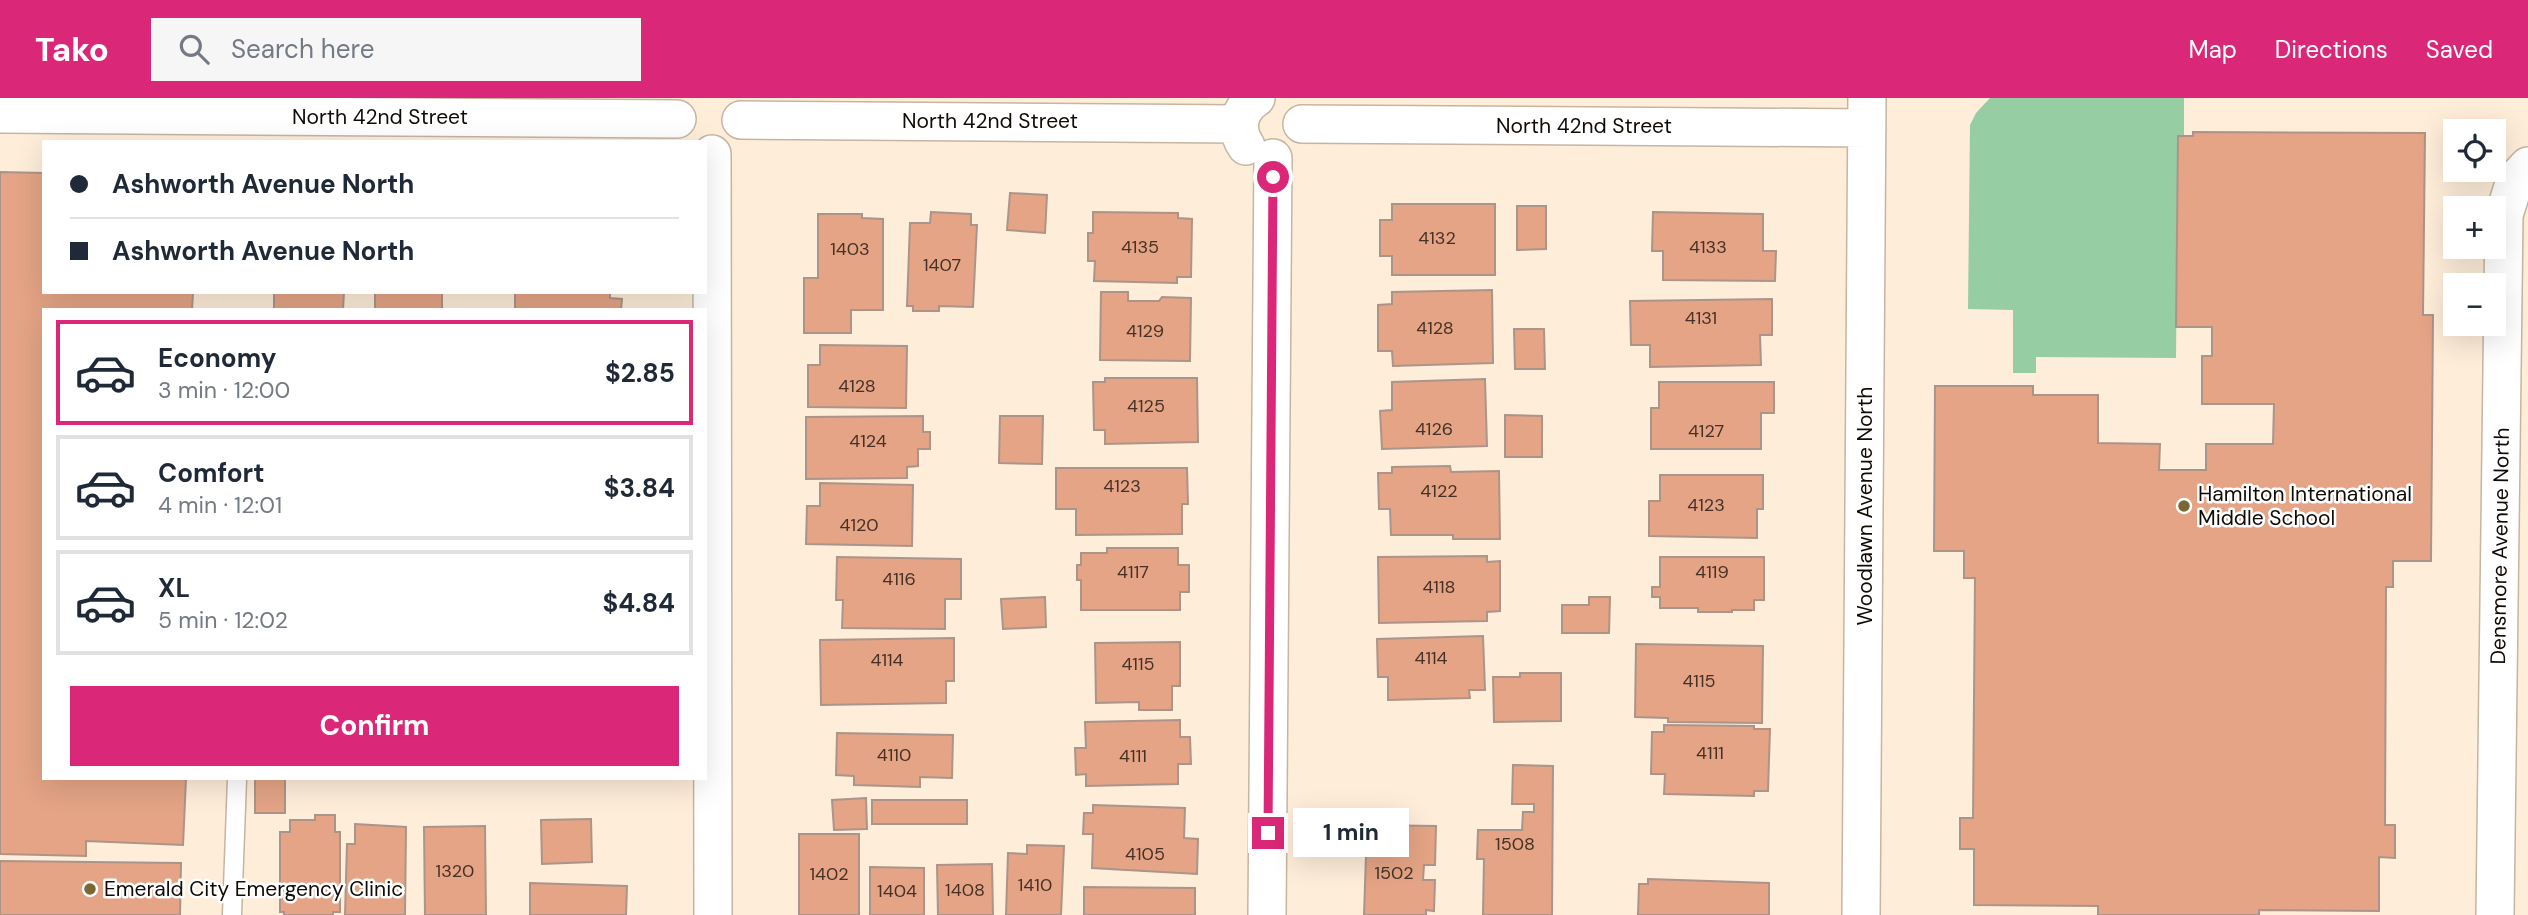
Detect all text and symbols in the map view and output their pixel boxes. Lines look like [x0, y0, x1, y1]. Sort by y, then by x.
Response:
search box [151, 18, 641, 81]
text: Tako [35, 28, 109, 71]
icon: search [175, 30, 213, 68]
text: Search here [231, 32, 374, 66]
text: Map [2189, 34, 2237, 65]
text: Directions [2275, 34, 2388, 65]
text: Saved [2426, 34, 2493, 65]
street label: North 42nd Street [292, 103, 468, 131]
street label: North 42nd Street [902, 107, 1078, 135]
street label: North 42nd Street [1496, 112, 1672, 140]
map controls [2443, 119, 2506, 336]
button: locate [2443, 119, 2506, 182]
route start [1257, 161, 1289, 193]
text: Ashworth Avenue North [112, 167, 414, 201]
button: + [2443, 196, 2506, 259]
house number: 4132 [1418, 226, 1456, 250]
text: Ashworth Avenue North [112, 234, 414, 268]
house number: 4135 [1121, 235, 1159, 259]
house number: 4133 [1689, 235, 1727, 259]
house number: 1403 [830, 237, 870, 261]
house number: 1407 [923, 253, 961, 277]
button: − [2443, 273, 2506, 336]
house number: 4131 [1685, 306, 1717, 330]
house number: 4128 [1416, 316, 1454, 340]
house number: 4129 [1126, 319, 1164, 343]
icon: car [74, 341, 137, 404]
text: Economy [158, 341, 276, 375]
text: $2.85 [605, 356, 675, 390]
house number: 4128 [838, 374, 876, 398]
text: 3 min · 12:00 [158, 375, 290, 405]
street label: Woodlawn Avenue North [1851, 387, 1879, 625]
house number: 4125 [1127, 394, 1165, 418]
house number: 4126 [1415, 417, 1453, 441]
house number: 4127 [1688, 419, 1724, 443]
street label: Densmore Avenue North [2484, 427, 2516, 665]
house number: 4124 [849, 429, 887, 453]
icon: car [74, 456, 137, 519]
text: Comfort [158, 456, 264, 490]
text: $3.84 [604, 471, 675, 505]
house number: 4123 [1103, 474, 1141, 498]
house number: 4122 [1420, 479, 1458, 503]
place label: Hamilton International Middle School [2198, 480, 2412, 532]
text: 4 min · 12:01 [158, 490, 282, 520]
house number: 4123 [1687, 493, 1725, 517]
marker: Hamilton International Middle School [2176, 498, 2192, 514]
house number: 4120 [839, 513, 879, 537]
house number: 4117 [1117, 560, 1149, 584]
house number: 4119 [1695, 560, 1729, 584]
house number: 4116 [882, 567, 916, 591]
icon: car [74, 571, 137, 634]
text: XL [158, 571, 190, 605]
house number: 4118 [1422, 575, 1456, 599]
text: $4.84 [602, 586, 675, 620]
text: 5 min · 12:02 [158, 605, 288, 635]
house number: 4114 [1414, 646, 1448, 670]
house number: 4114 [870, 648, 904, 672]
house number: 4115 [1121, 652, 1155, 676]
house number: 4115 [1682, 669, 1716, 693]
button: Confirm [70, 686, 679, 766]
house number: 4111 [1696, 741, 1724, 765]
house number: 4110 [877, 743, 911, 767]
house number: 4111 [1119, 744, 1147, 768]
callout: 1 min [1292, 808, 1408, 858]
route end [1252, 817, 1284, 849]
text: 1 min [1323, 817, 1379, 847]
house number: 1508 [1495, 832, 1535, 856]
house number: 4105 [1125, 842, 1165, 866]
house number: 1320 [436, 859, 474, 883]
house number: 1502 [1374, 861, 1414, 885]
house number: 1402 [809, 862, 849, 886]
house number: 1410 [1018, 873, 1052, 897]
place label: Emerald City Emergency Clinic [104, 875, 403, 903]
house number: 1408 [945, 878, 985, 902]
house number: 1404 [877, 879, 917, 903]
marker: Emerald City Emergency Clinic [82, 881, 98, 897]

